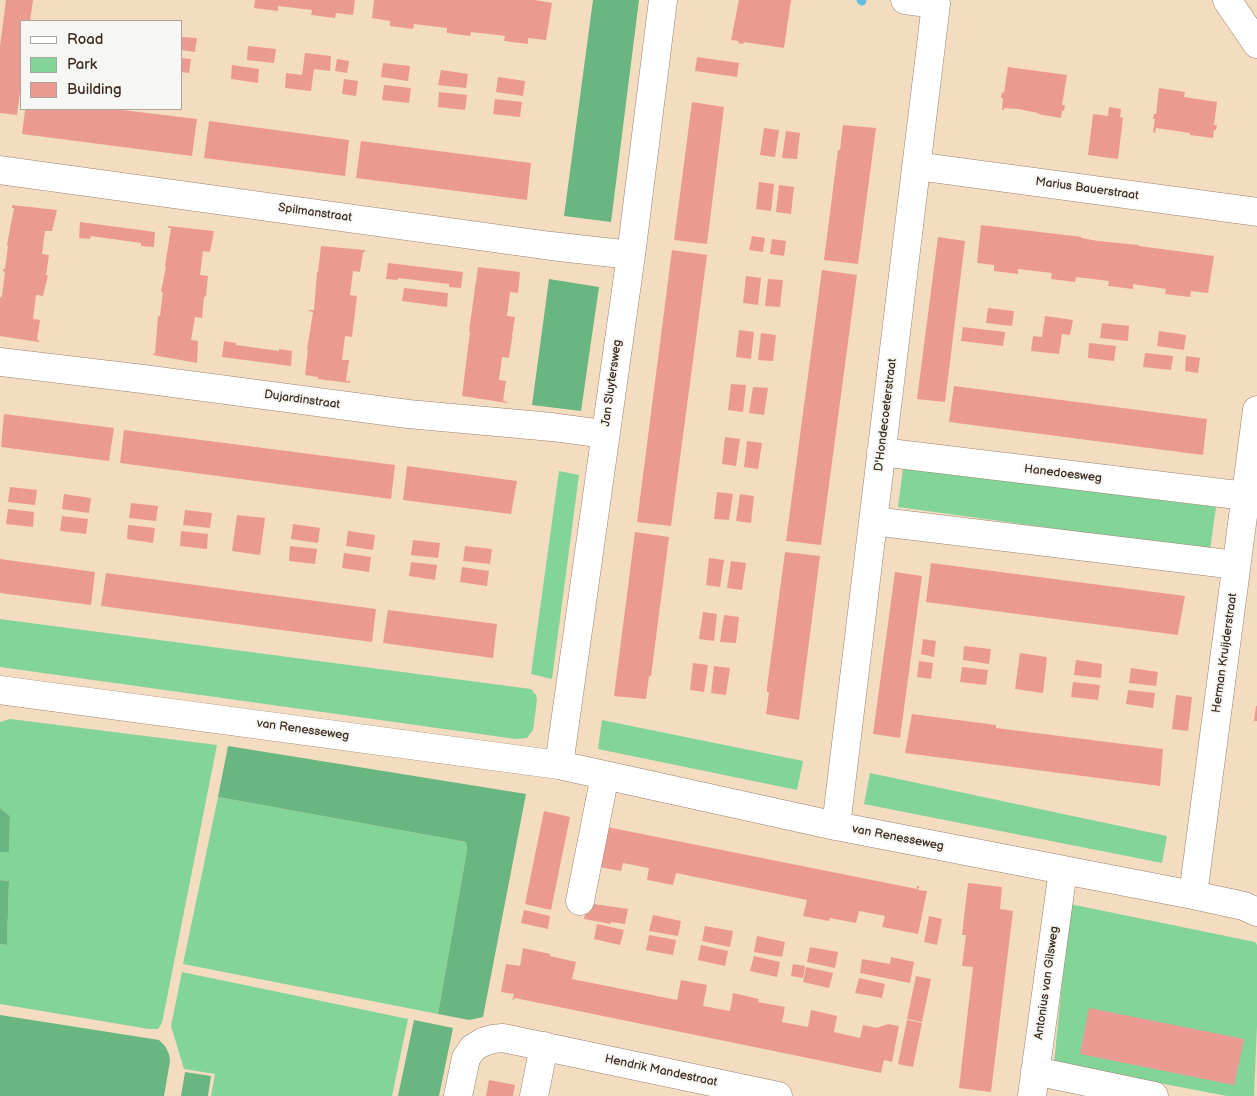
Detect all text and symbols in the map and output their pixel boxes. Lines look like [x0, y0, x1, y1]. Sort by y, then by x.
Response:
legend [20, 20, 182, 110]
text: Road [67, 30, 103, 49]
text: Park [67, 55, 97, 74]
text: Building [67, 80, 122, 99]
street label: Marius Bauerstraat [1034, 175, 1140, 203]
street label: Spilmanstraat [277, 201, 353, 225]
street label: Jan Sluytersweg [599, 339, 625, 427]
street label: D'Hondecoeterstraat [872, 358, 900, 472]
street label: Dujardinstraat [263, 388, 341, 412]
street label: Hanedoesweg [1023, 462, 1103, 486]
street label: Herman Kruijderstraat [1209, 592, 1241, 714]
street label: van Renesseweg [256, 716, 350, 744]
street label: van Renesseweg [851, 822, 945, 854]
street label: Antonius van Gilsweg [1032, 925, 1062, 1041]
street label: Hendrik Mandestraat [603, 1052, 719, 1090]

